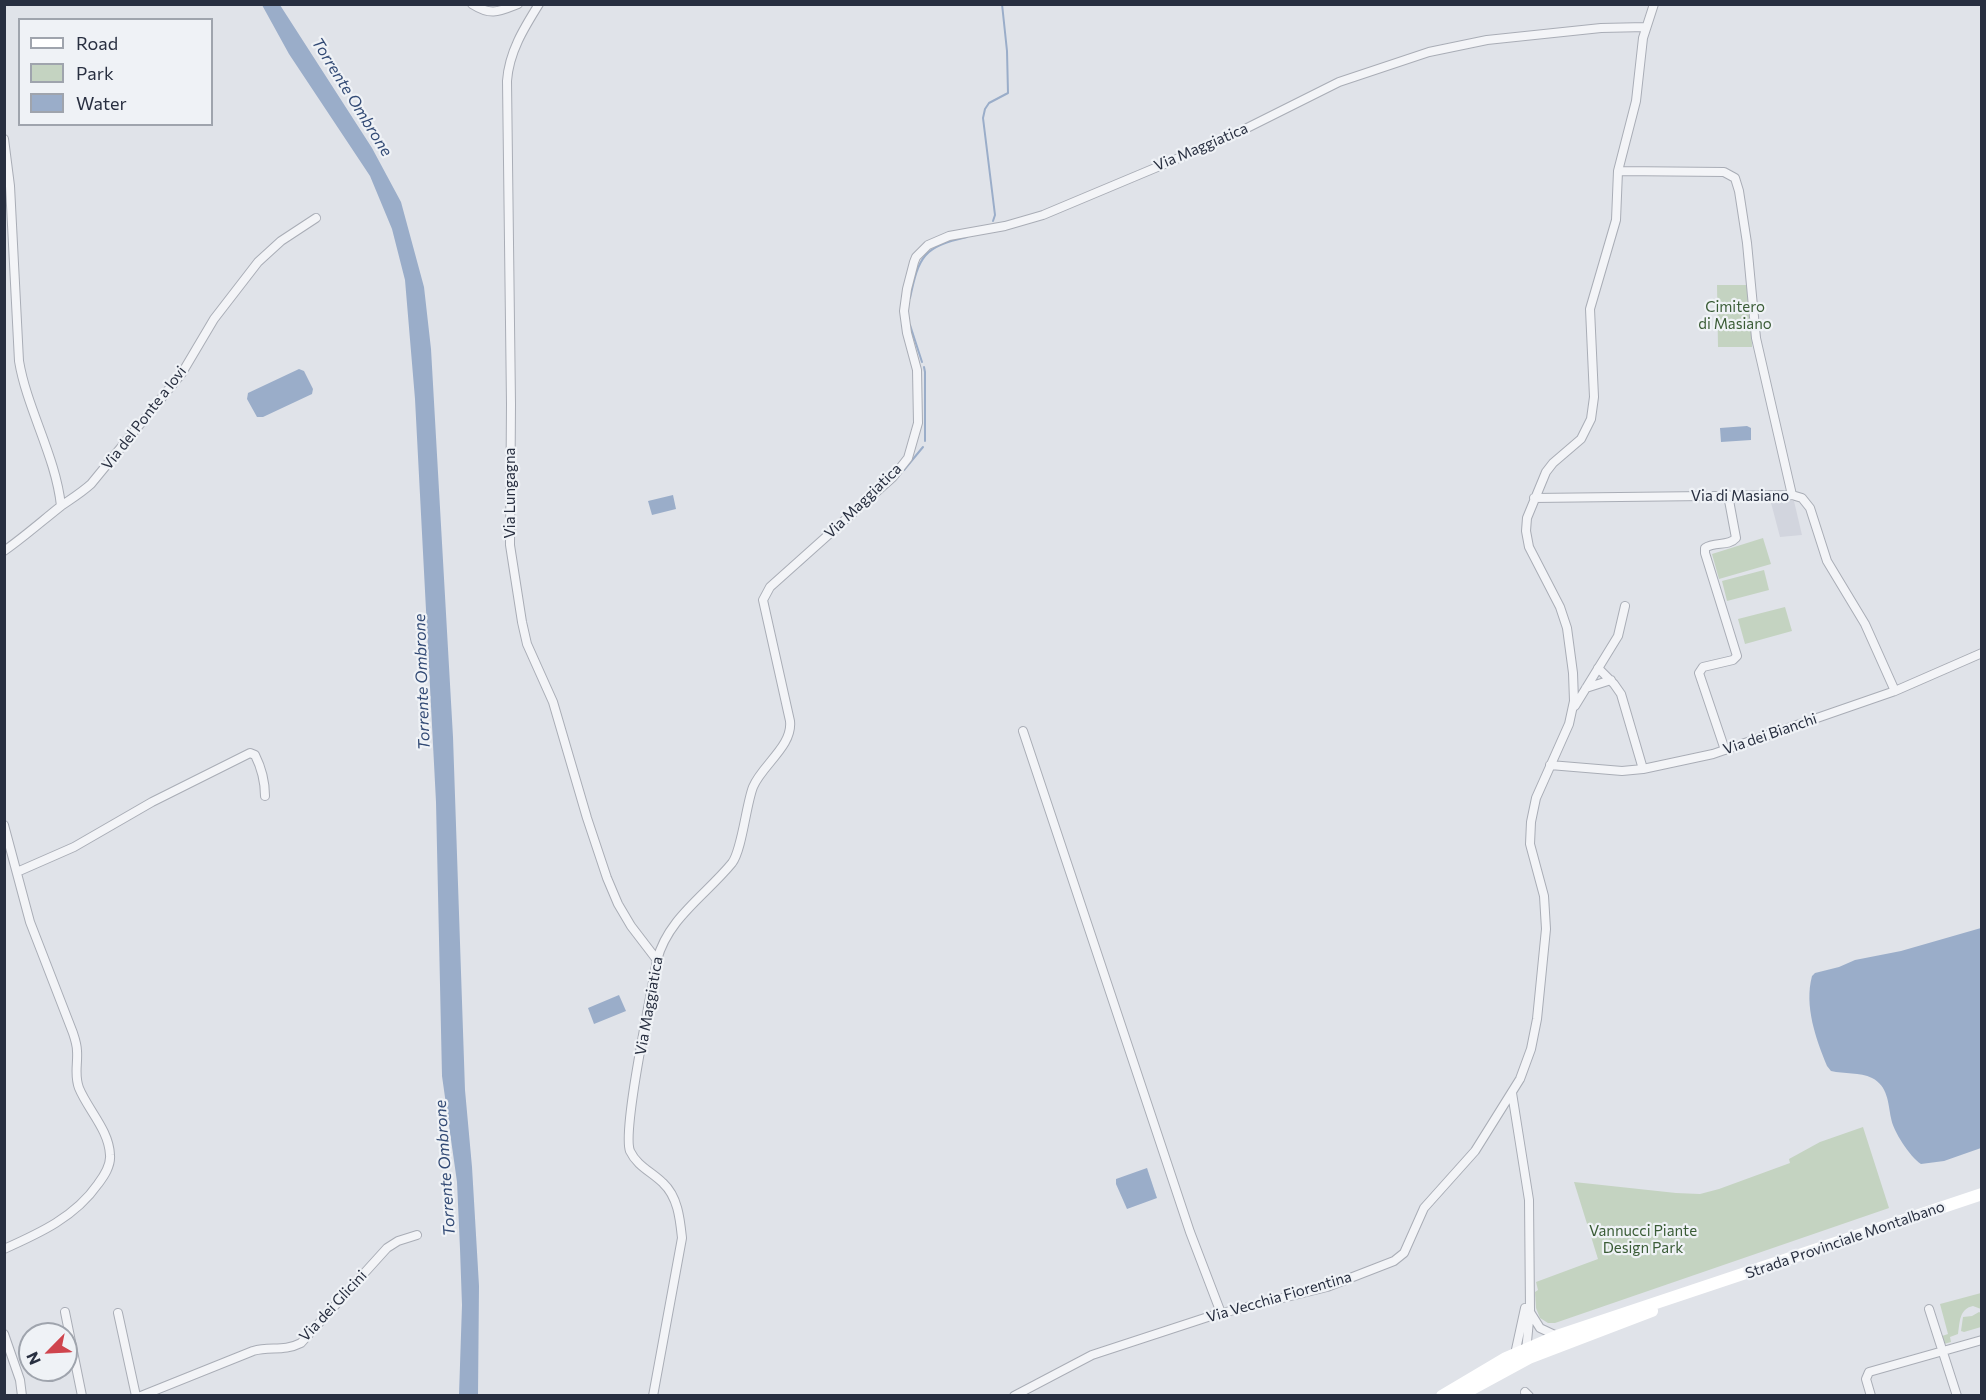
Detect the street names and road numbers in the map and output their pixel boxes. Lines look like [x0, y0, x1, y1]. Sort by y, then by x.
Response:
street label: Via Maggiatica [1151, 119, 1251, 175]
street label: Via del Ponte a Iovi [98, 362, 190, 474]
street label: Via Lungagna [501, 448, 519, 538]
street label: Via Maggiatica [821, 460, 905, 542]
street label: Via di Masiano [1691, 487, 1789, 505]
street label: Via dei Bianchi [1721, 710, 1819, 758]
street label: Via Maggiatica [631, 955, 667, 1057]
street label: Strada Provinciale Montalbano [1743, 1197, 1947, 1283]
street label: Via dei Glicini [296, 1267, 370, 1345]
street label: Via Vecchia Fiorentina [1204, 1268, 1354, 1326]

